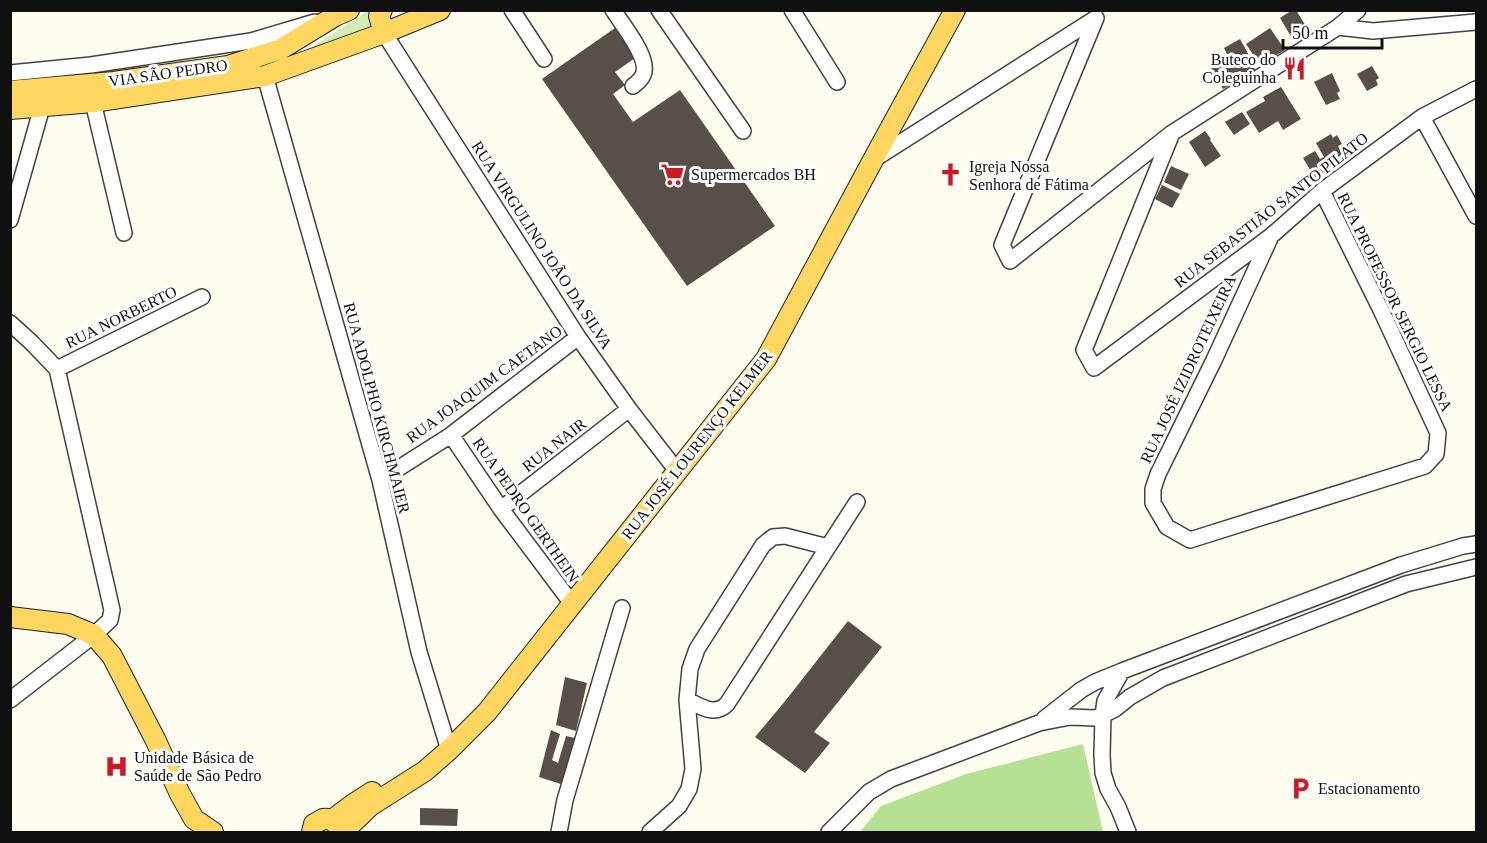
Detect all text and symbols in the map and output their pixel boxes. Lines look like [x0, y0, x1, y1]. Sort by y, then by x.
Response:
scale bar [1283, 12, 1382, 50]
text: 50 m [1292, 23, 1329, 43]
place label: Buteco do Coleguinha [1202, 51, 1276, 87]
restaurant icon: Buteco do Coleguinha [1281, 55, 1307, 81]
street label: VIA SÃO PEDRO [107, 56, 229, 90]
street label: RUA SEBASTIÃO SANTO PILATO [1171, 129, 1371, 291]
street label: RUA VIRGULINO JOÃO DA SILVA [468, 138, 616, 352]
place label: Igreja Nossa Senhora de Fátima [969, 158, 1089, 193]
supermarket icon: Supermercados BH [660, 161, 686, 187]
church icon: Igreja Nossa Senhora de Fátima [938, 162, 964, 188]
place label: Supermercados BH [691, 166, 816, 184]
street label: RUA PROFESSOR SERGIO LESSA [1334, 190, 1456, 415]
street label: RUA JOSÉ IZIDROTEIXEIRA [1136, 272, 1239, 466]
street label: RUA NORBERTO [63, 283, 179, 351]
street label: RUA ADOLPHO KIRCHMAIER [341, 301, 413, 516]
street label: RUA JOAQUIM CAETANO [403, 322, 565, 446]
street label: RUA JOSÉ LOURENÇO KELMER [617, 347, 777, 543]
street label: RUA NAIR [519, 415, 589, 475]
street label: RUA PEDRO GERTHEIN [470, 435, 583, 586]
place label: Unidade Básica de Saúde de São Pedro [134, 749, 262, 784]
hospital icon: Unidade Básica de Saúde de São Pedro [103, 753, 129, 779]
parking icon: Estacionamento [1287, 775, 1313, 801]
place label: Estacionamento [1318, 780, 1420, 797]

